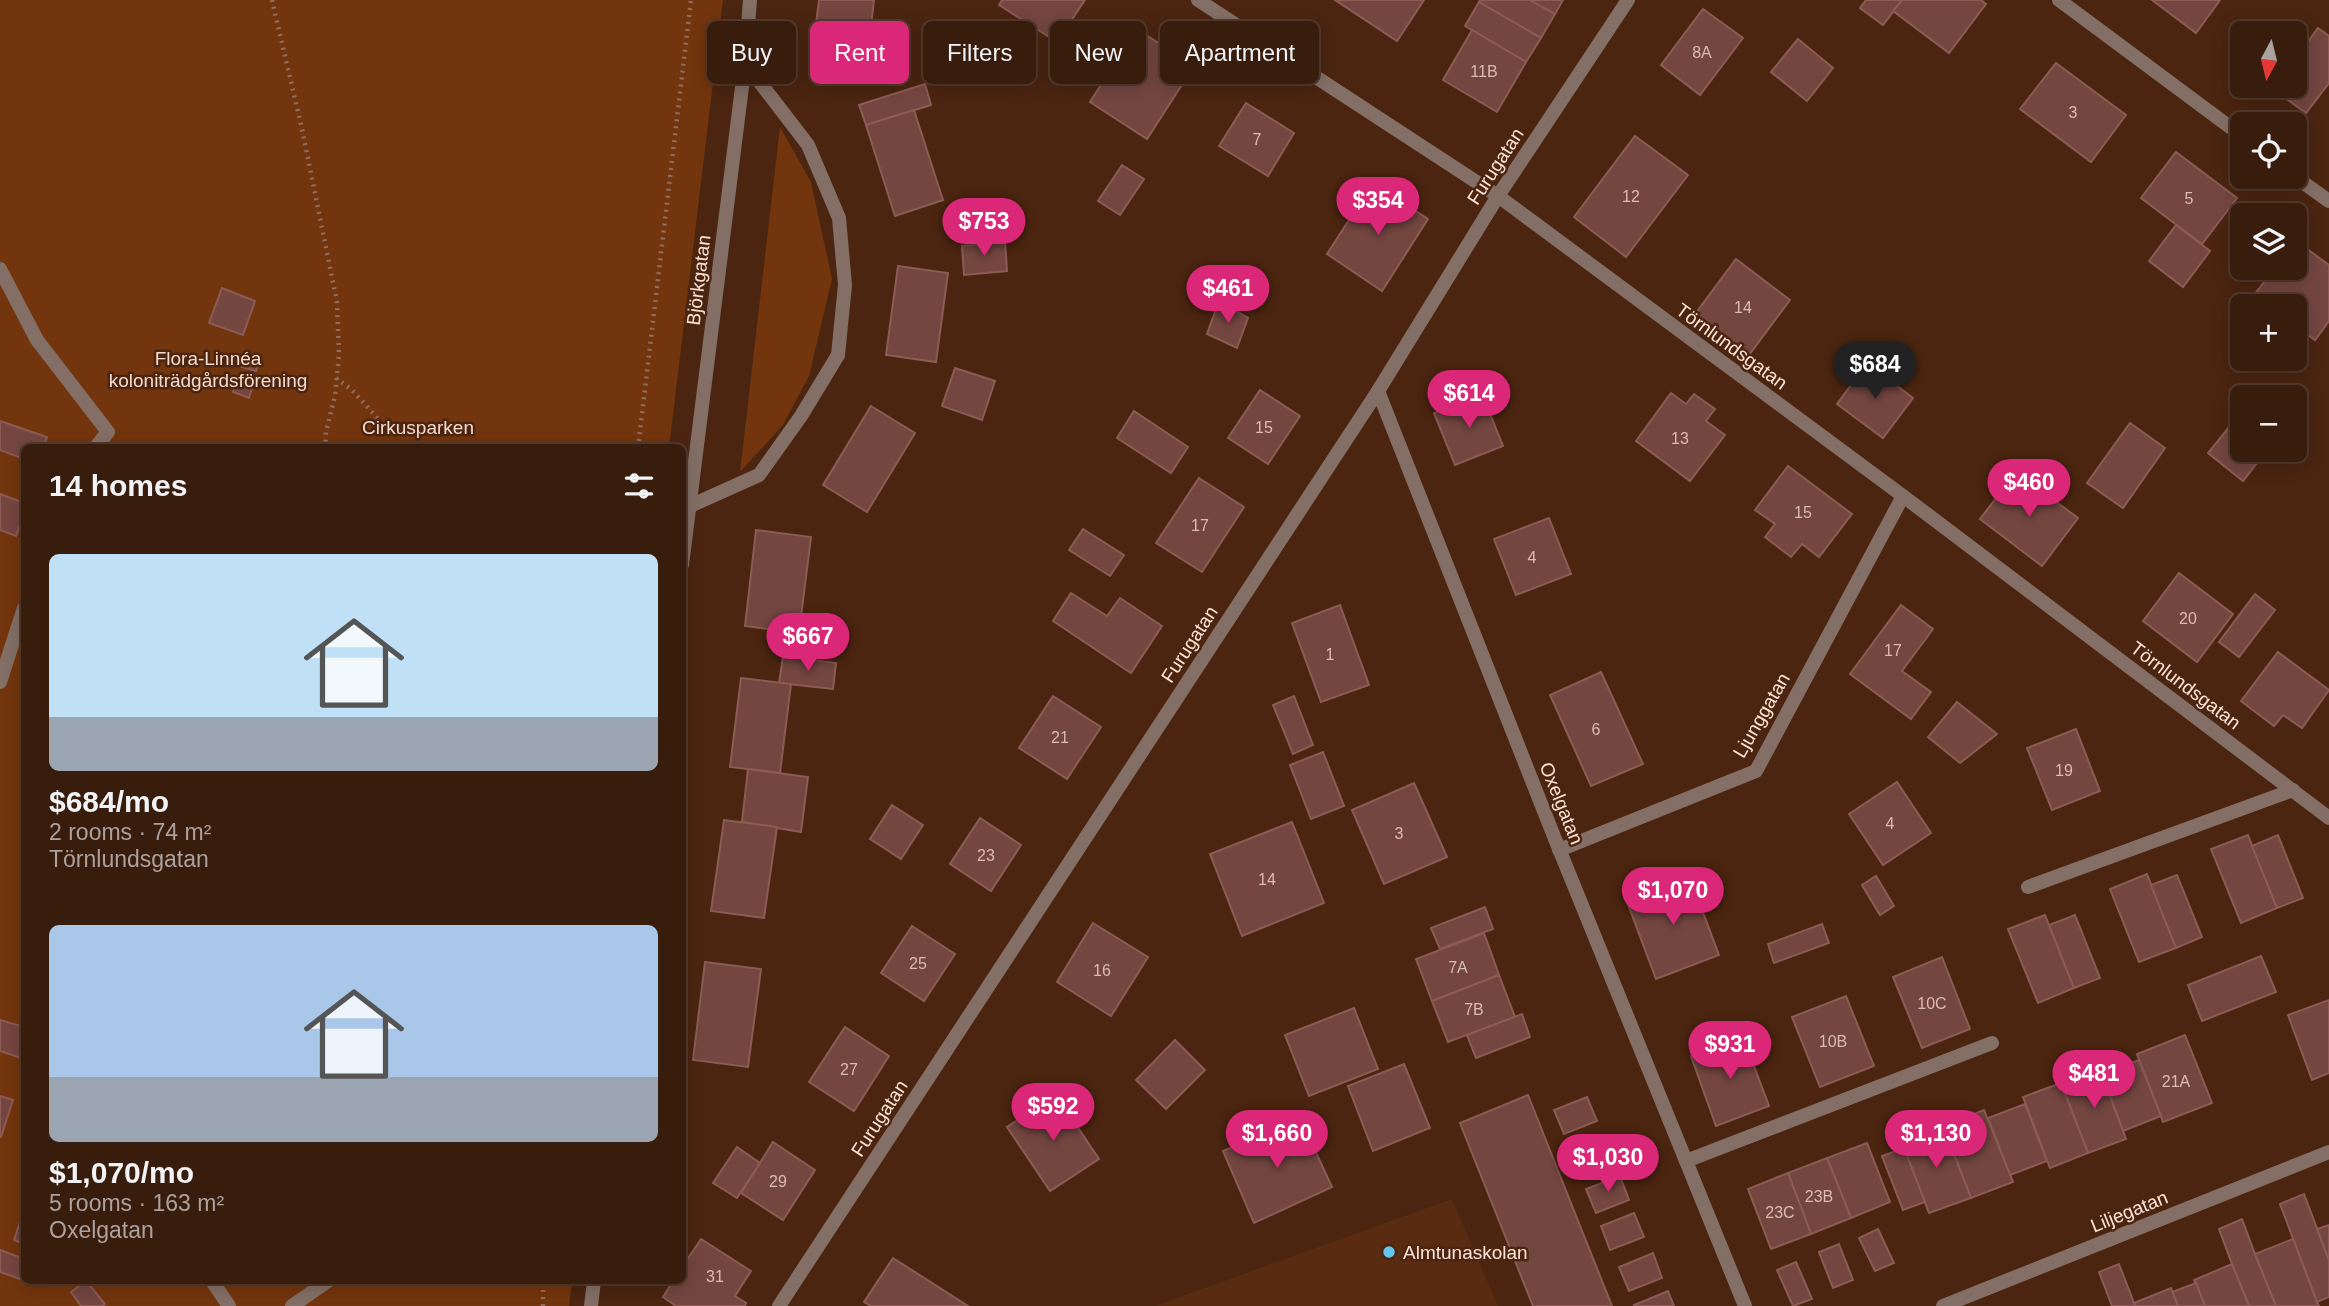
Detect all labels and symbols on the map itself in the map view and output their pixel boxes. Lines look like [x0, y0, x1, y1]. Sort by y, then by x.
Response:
north arrow [2230, 21, 2306, 98]
house number: 8A [1692, 44, 1712, 61]
house number: 11B [1470, 63, 1498, 80]
house number: 3 [2069, 104, 2078, 121]
street label: Furugatan [1463, 124, 1528, 208]
house number: 7 [1253, 131, 1262, 148]
pin: $354 [1337, 177, 1419, 237]
house number: 12 [1622, 188, 1640, 205]
house number: 5 [2185, 190, 2194, 207]
pin: $753 [943, 198, 1025, 258]
street label: Björkgatan [683, 234, 714, 326]
pin: $461 [1187, 266, 1269, 325]
street label: Törnlundsgatan [1672, 299, 1791, 394]
house number: 14 [1734, 299, 1752, 316]
pin: $684 [1834, 342, 1916, 401]
park label: Flora-Linnéa koloniträdgårdsförening [109, 348, 307, 391]
pin: $614 [1428, 370, 1510, 430]
park label: Cirkusparken [362, 417, 474, 438]
house number: 15 [1255, 419, 1273, 436]
house number: 13 [1671, 430, 1689, 447]
pin: $460 [1988, 460, 2070, 519]
house number: 15 [1794, 504, 1812, 521]
house number: 17 [1191, 517, 1209, 534]
house number: 4 [1528, 549, 1537, 566]
street label: Furugatan [1157, 602, 1222, 686]
house number: 20 [2179, 610, 2197, 627]
pin: $667 [767, 614, 849, 673]
street label: Törnlundsgatan [2127, 637, 2245, 734]
house number: 17 [1884, 642, 1902, 659]
house number: 1 [1326, 646, 1335, 663]
street label: Ljunggatan [1729, 669, 1794, 761]
house number: 6 [1592, 721, 1601, 738]
house number: 21 [1051, 729, 1069, 746]
street label: Oxelgatan [1536, 759, 1587, 847]
house number: 19 [2055, 762, 2073, 779]
house number: 4 [1886, 815, 1895, 832]
house number: 3 [1395, 825, 1404, 842]
house number: 23 [977, 847, 995, 864]
pin: $1,070 [1616, 867, 1730, 927]
house number: 14 [1258, 871, 1276, 888]
house number: 25 [909, 955, 927, 972]
house number: 7A [1448, 959, 1468, 976]
house number: 16 [1093, 962, 1111, 979]
house number: 10C [1917, 995, 1947, 1012]
house number: 7B [1464, 1001, 1484, 1018]
pin: $931 [1689, 1021, 1771, 1081]
house number: 10B [1819, 1033, 1847, 1050]
pin: $481 [2053, 1050, 2135, 1110]
house number: 27 [840, 1061, 858, 1078]
house number: 21A [2162, 1073, 2191, 1090]
street label: Furugatan [847, 1076, 912, 1160]
pin: $592 [1012, 1084, 1094, 1143]
pin: $1,660 [1220, 1110, 1334, 1170]
pin: $1,130 [1879, 1110, 1993, 1170]
pin: $1,030 [1551, 1134, 1665, 1194]
house number: 29 [769, 1173, 787, 1190]
street label: Liljegatan [2088, 1186, 2171, 1236]
house number: 23B [1805, 1188, 1833, 1205]
house number: 23C [1765, 1204, 1795, 1221]
place label: Almtunaskolan [1403, 1242, 1528, 1263]
marker: Almtunaskolan [1381, 1244, 1397, 1260]
house number: 31 [706, 1268, 724, 1285]

